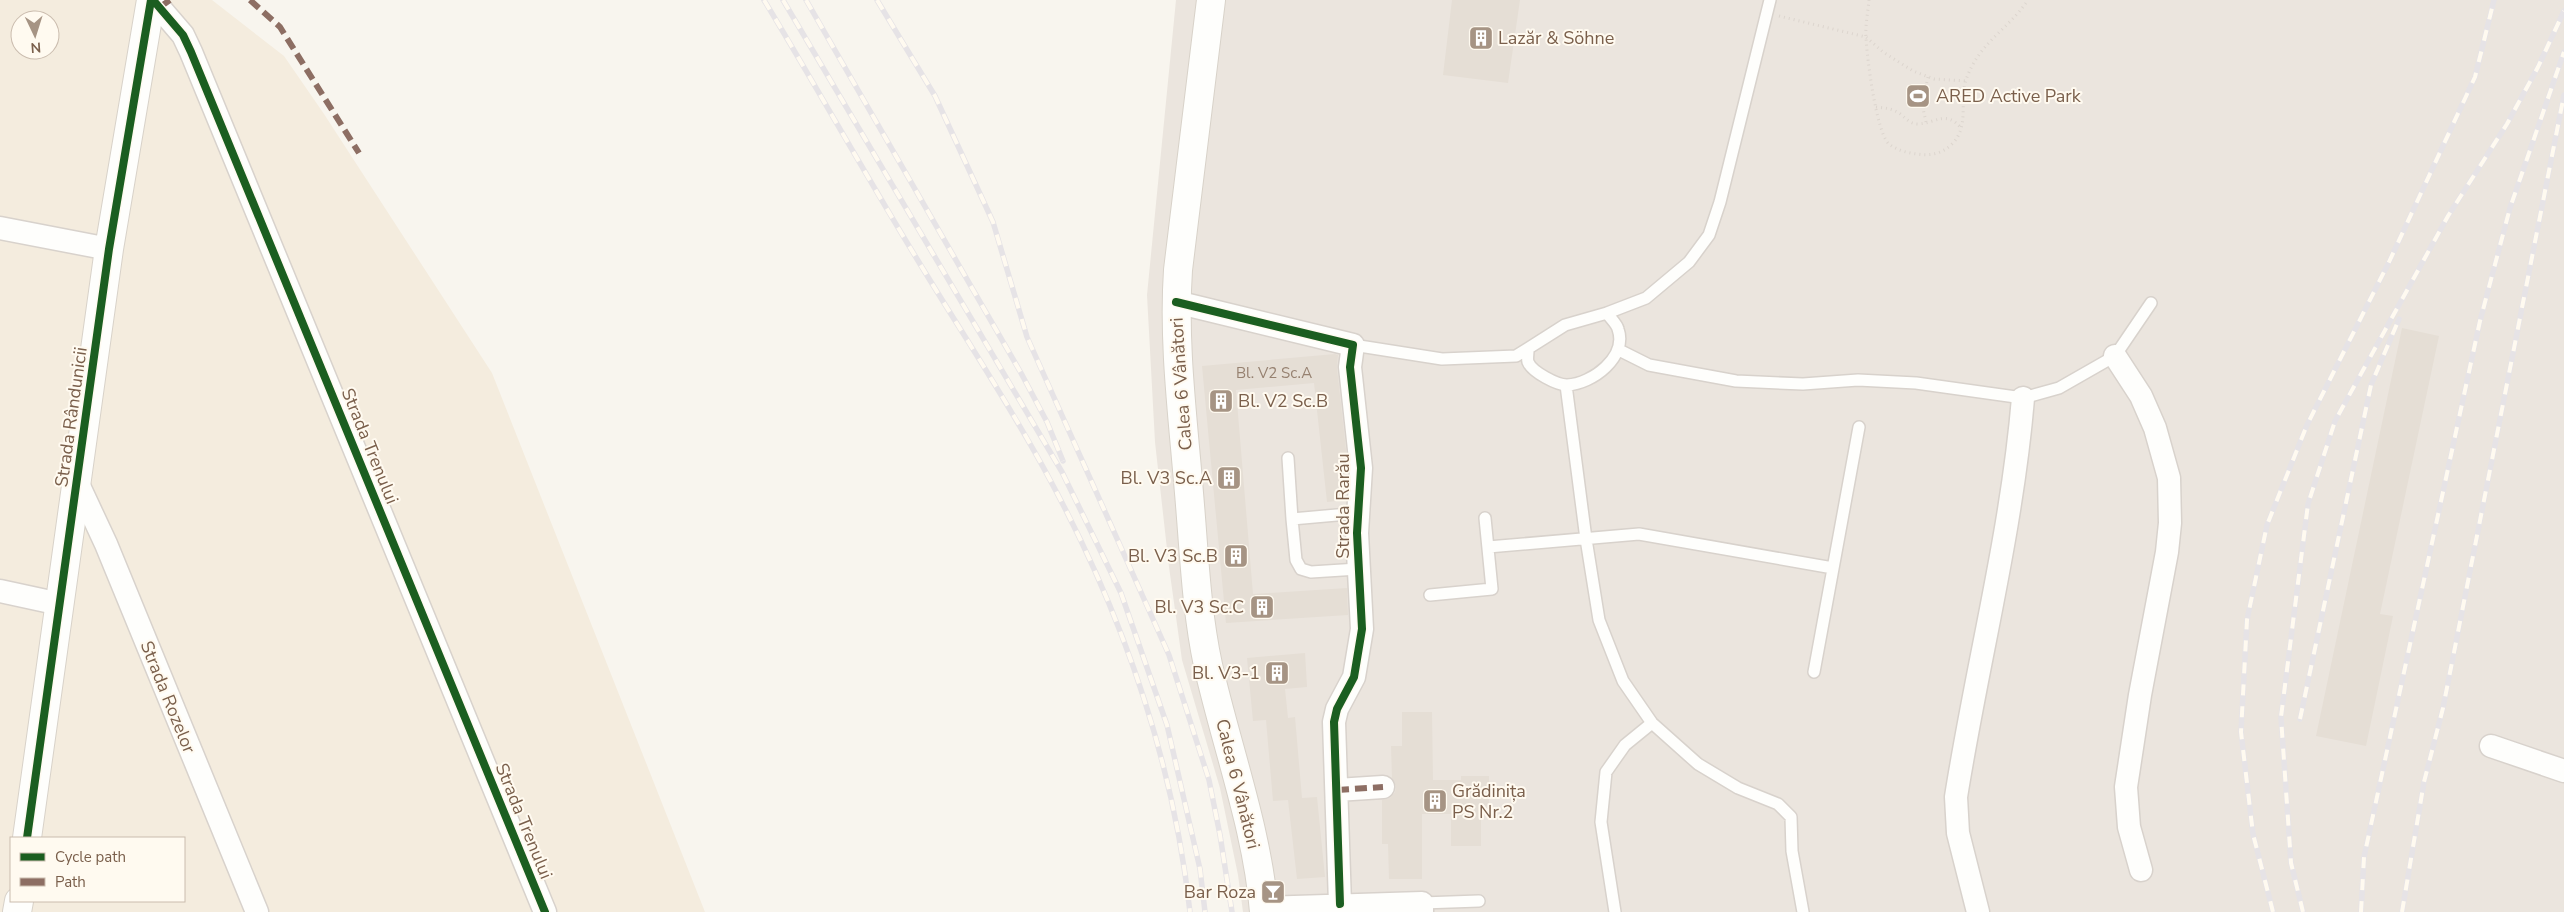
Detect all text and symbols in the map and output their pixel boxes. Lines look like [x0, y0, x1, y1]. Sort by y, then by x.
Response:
north arrow [10, 10, 60, 60]
building icon: Lazăr & Söhne [1468, 25, 1494, 51]
place label: Lazăr & Söhne [1498, 26, 1614, 50]
text: N [30, 38, 42, 57]
sports icon: ARED Active Park [1905, 83, 1931, 109]
place label: ARED Active Park [1936, 84, 2082, 108]
street label: Calea 6 Vânători [1164, 317, 1198, 451]
street label: Strada Rândunicii [49, 345, 93, 489]
house number: Bl. V2 Sc.A [1236, 363, 1312, 383]
street label: Strada Trenului [336, 384, 404, 508]
building icon: Bl. V2 Sc.B [1208, 388, 1234, 414]
place label: Bl. V2 Sc.B [1238, 389, 1328, 413]
street label: Strada Rarău [1331, 453, 1355, 559]
building icon: Bl. V3 Sc.A [1216, 465, 1242, 491]
place label: Bl. V3 Sc.A [1121, 466, 1212, 490]
building icon: Bl. V3 Sc.B [1223, 543, 1249, 569]
place label: Bl. V3 Sc.B [1128, 544, 1218, 568]
building icon: Bl. V3 Sc.C [1249, 594, 1275, 620]
place label: Bl. V3 Sc.C [1155, 595, 1244, 619]
street label: Strada Rozelor [135, 637, 202, 757]
building icon: Bl. V3-1 [1264, 660, 1290, 686]
place label: Bl. V3-1 [1192, 661, 1260, 685]
street label: Calea 6 Vânători [1210, 716, 1266, 852]
street label: Strada Trenului [490, 759, 558, 883]
place label: Grădinița PS Nr.2 [1452, 779, 1526, 824]
building icon: Grădinița PS Nr.2 [1422, 788, 1448, 814]
legend [10, 837, 185, 902]
text: Cycle path [55, 847, 126, 867]
text: Path [55, 872, 86, 892]
bar icon: Bar Roza [1260, 879, 1286, 905]
place label: Bar Roza [1184, 880, 1256, 904]

